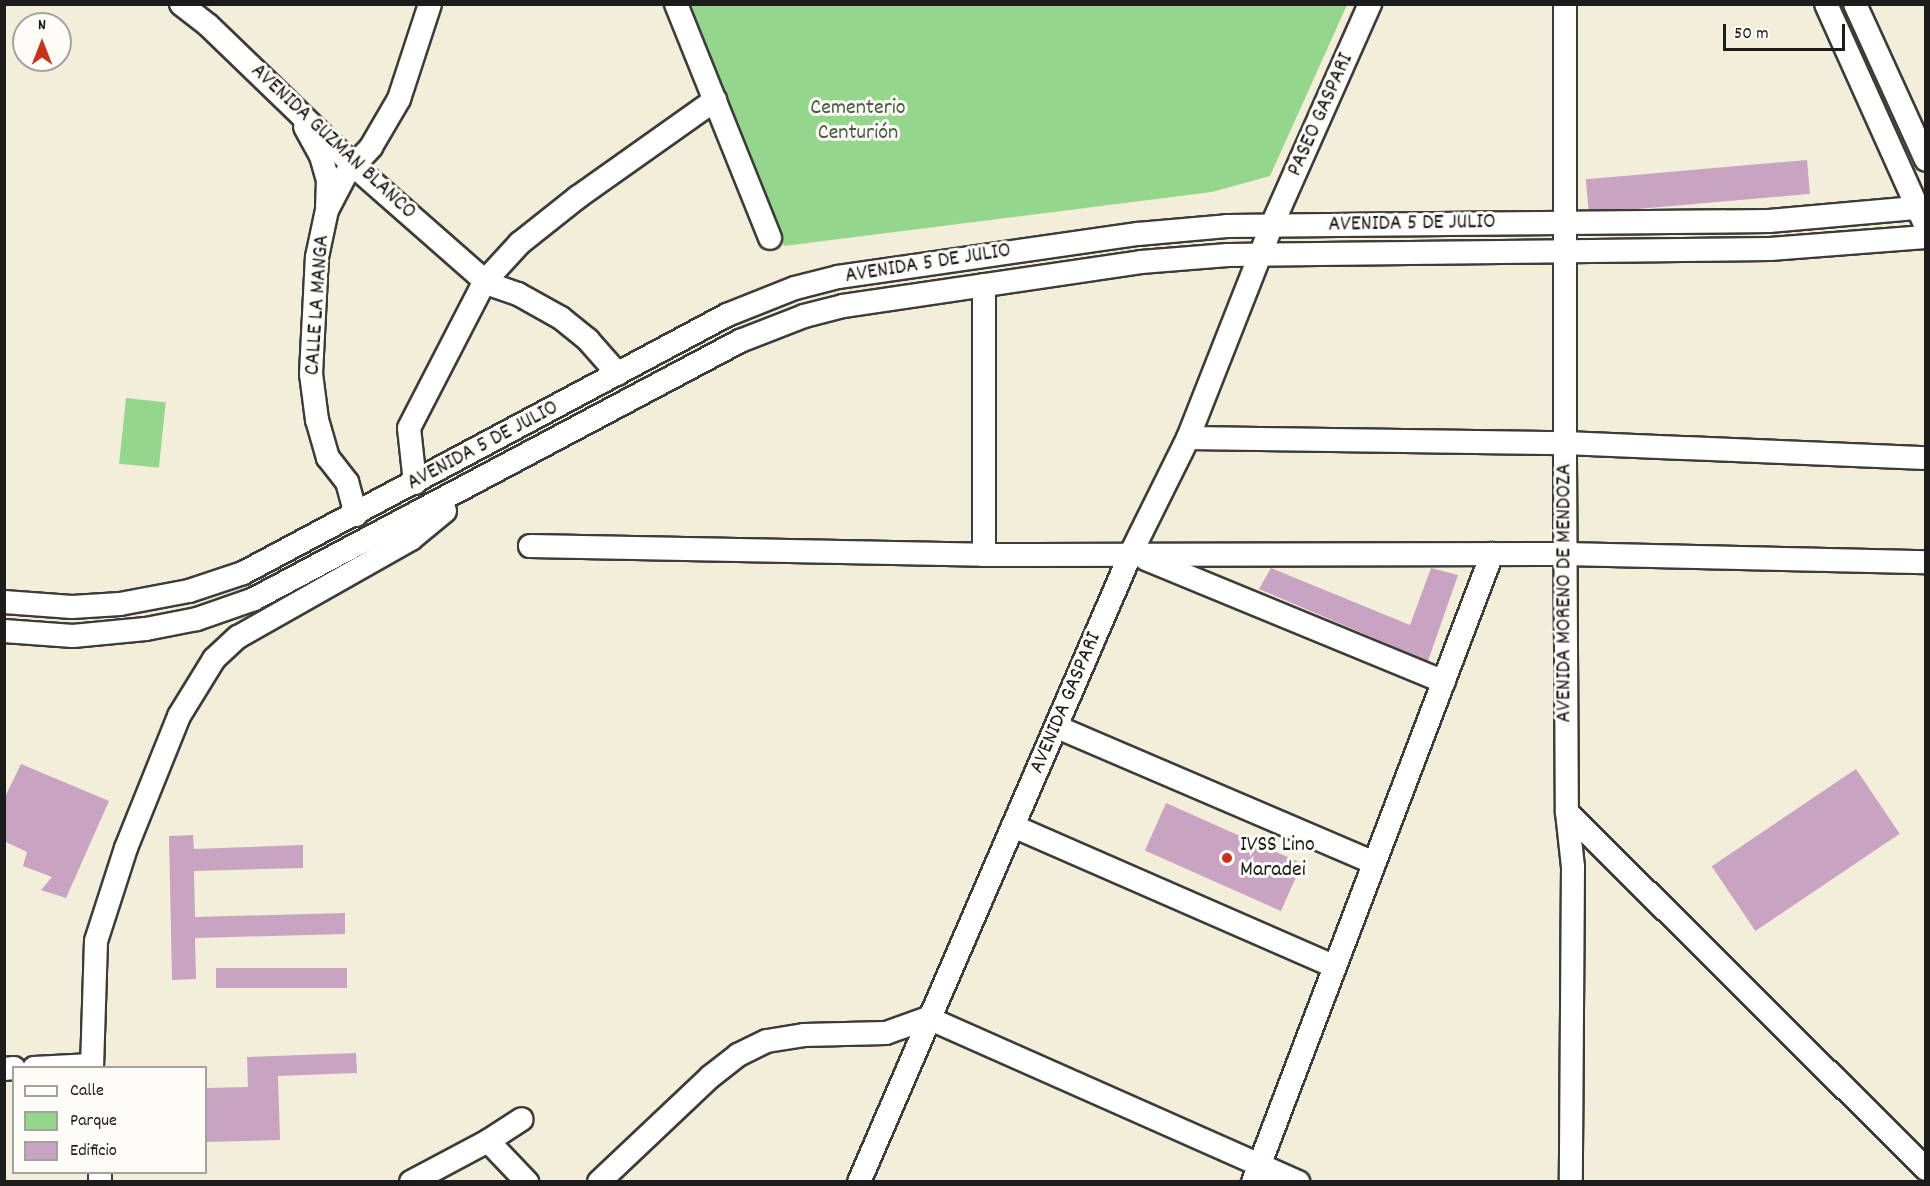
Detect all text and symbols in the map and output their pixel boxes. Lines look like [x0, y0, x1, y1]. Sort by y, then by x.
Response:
north arrow [12, 12, 72, 72]
scale bar [1726, 12, 1848, 50]
text: N [38, 14, 46, 37]
text: 50 m [1734, 22, 1769, 47]
street label: PASEO GASPARI [1282, 49, 1360, 181]
street label: AVENIDA GUZMAN BLANCO [245, 58, 421, 226]
park label: Cementerio Centurión [810, 95, 906, 146]
street label: AVENIDA 5 DE JULIO [1328, 209, 1496, 239]
street label: CALLE LA MANGA [300, 234, 336, 376]
street label: AVENIDA 5 DE JULIO [843, 238, 1013, 290]
street label: AVENIDA 5 DE JULIO [403, 395, 563, 497]
street label: AVENIDA MORENO DE MENDOZA [1552, 463, 1578, 723]
street label: AVENIDA GASPARI [1024, 628, 1108, 778]
place label: IVSS Lino Maradei [1240, 832, 1315, 884]
marker: IVSS Lino Maradei [1218, 849, 1236, 867]
legend [12, 1066, 207, 1174]
text: Calle [70, 1079, 104, 1104]
text: Parque [70, 1109, 117, 1134]
text: Edificio [70, 1139, 117, 1164]

